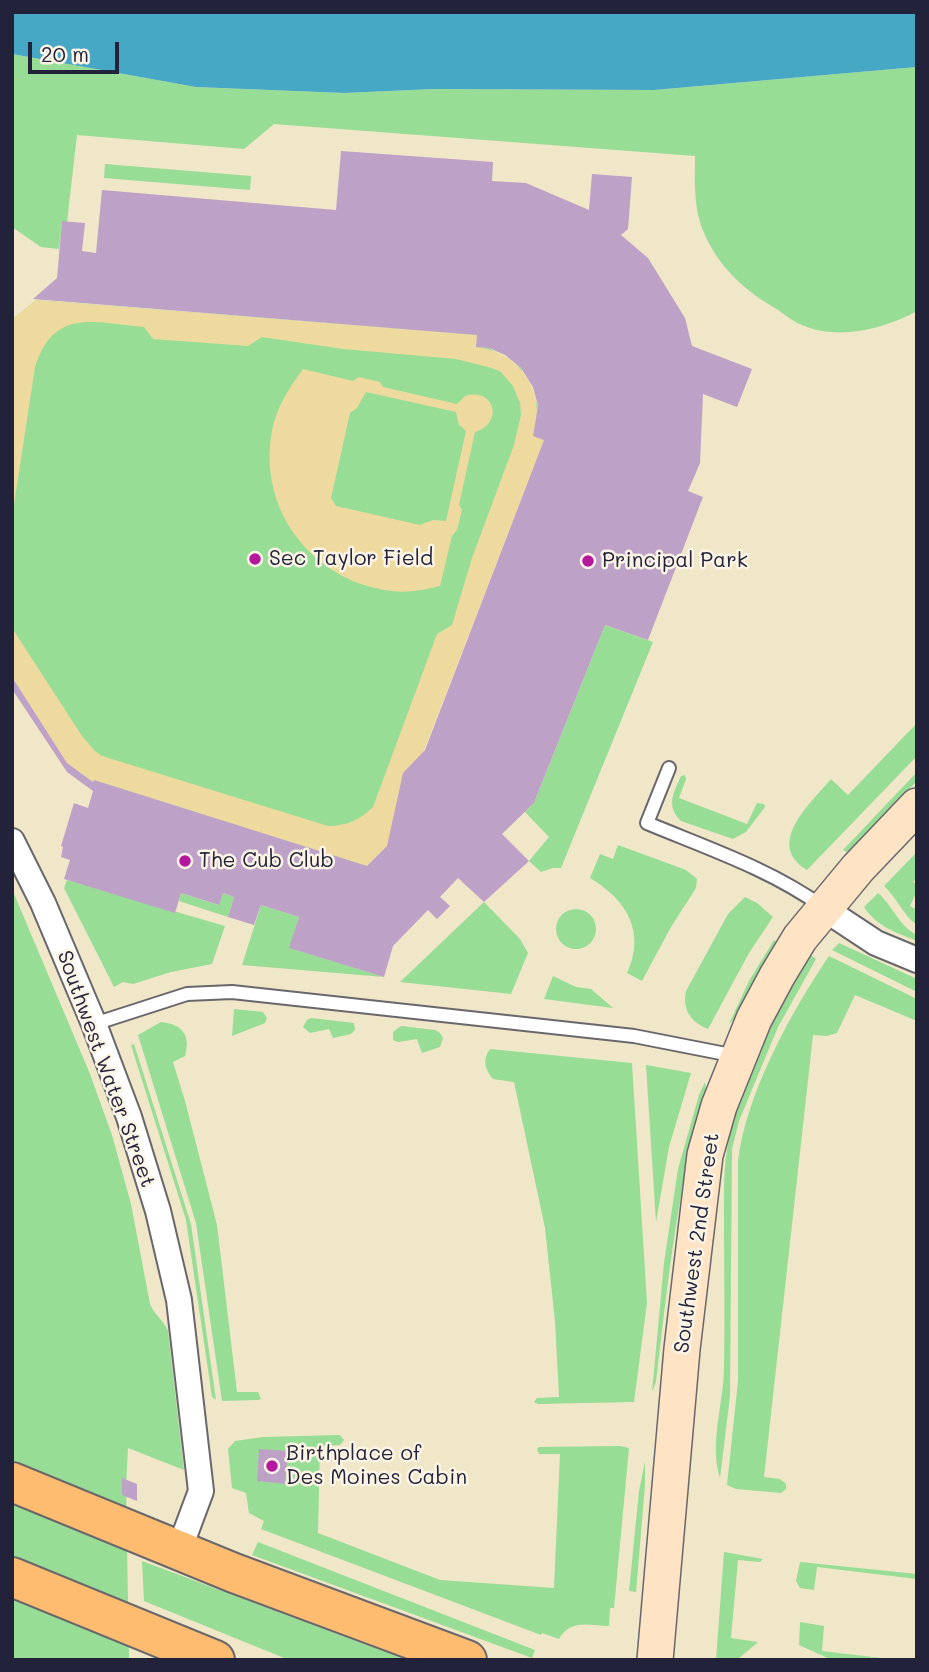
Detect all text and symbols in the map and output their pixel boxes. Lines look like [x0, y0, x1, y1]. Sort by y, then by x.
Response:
scale bar [32, 28, 122, 72]
text: 20 m [41, 40, 89, 67]
place label: Sec Taylor Field [269, 546, 433, 572]
place label: Principal Park [602, 548, 748, 574]
marker: Sec Taylor Field [247, 551, 263, 567]
marker: Principal Park [580, 553, 596, 569]
place label: The Cub Club [199, 848, 334, 874]
marker: The Cub Club [177, 853, 193, 869]
street label: Southwest Water Street [51, 947, 161, 1191]
street label: Southwest 2nd Street [669, 1131, 725, 1355]
place label: Birthplace of Des Moines Cabin [286, 1441, 467, 1491]
marker: Birthplace of Des Moines Cabin [264, 1458, 280, 1474]

